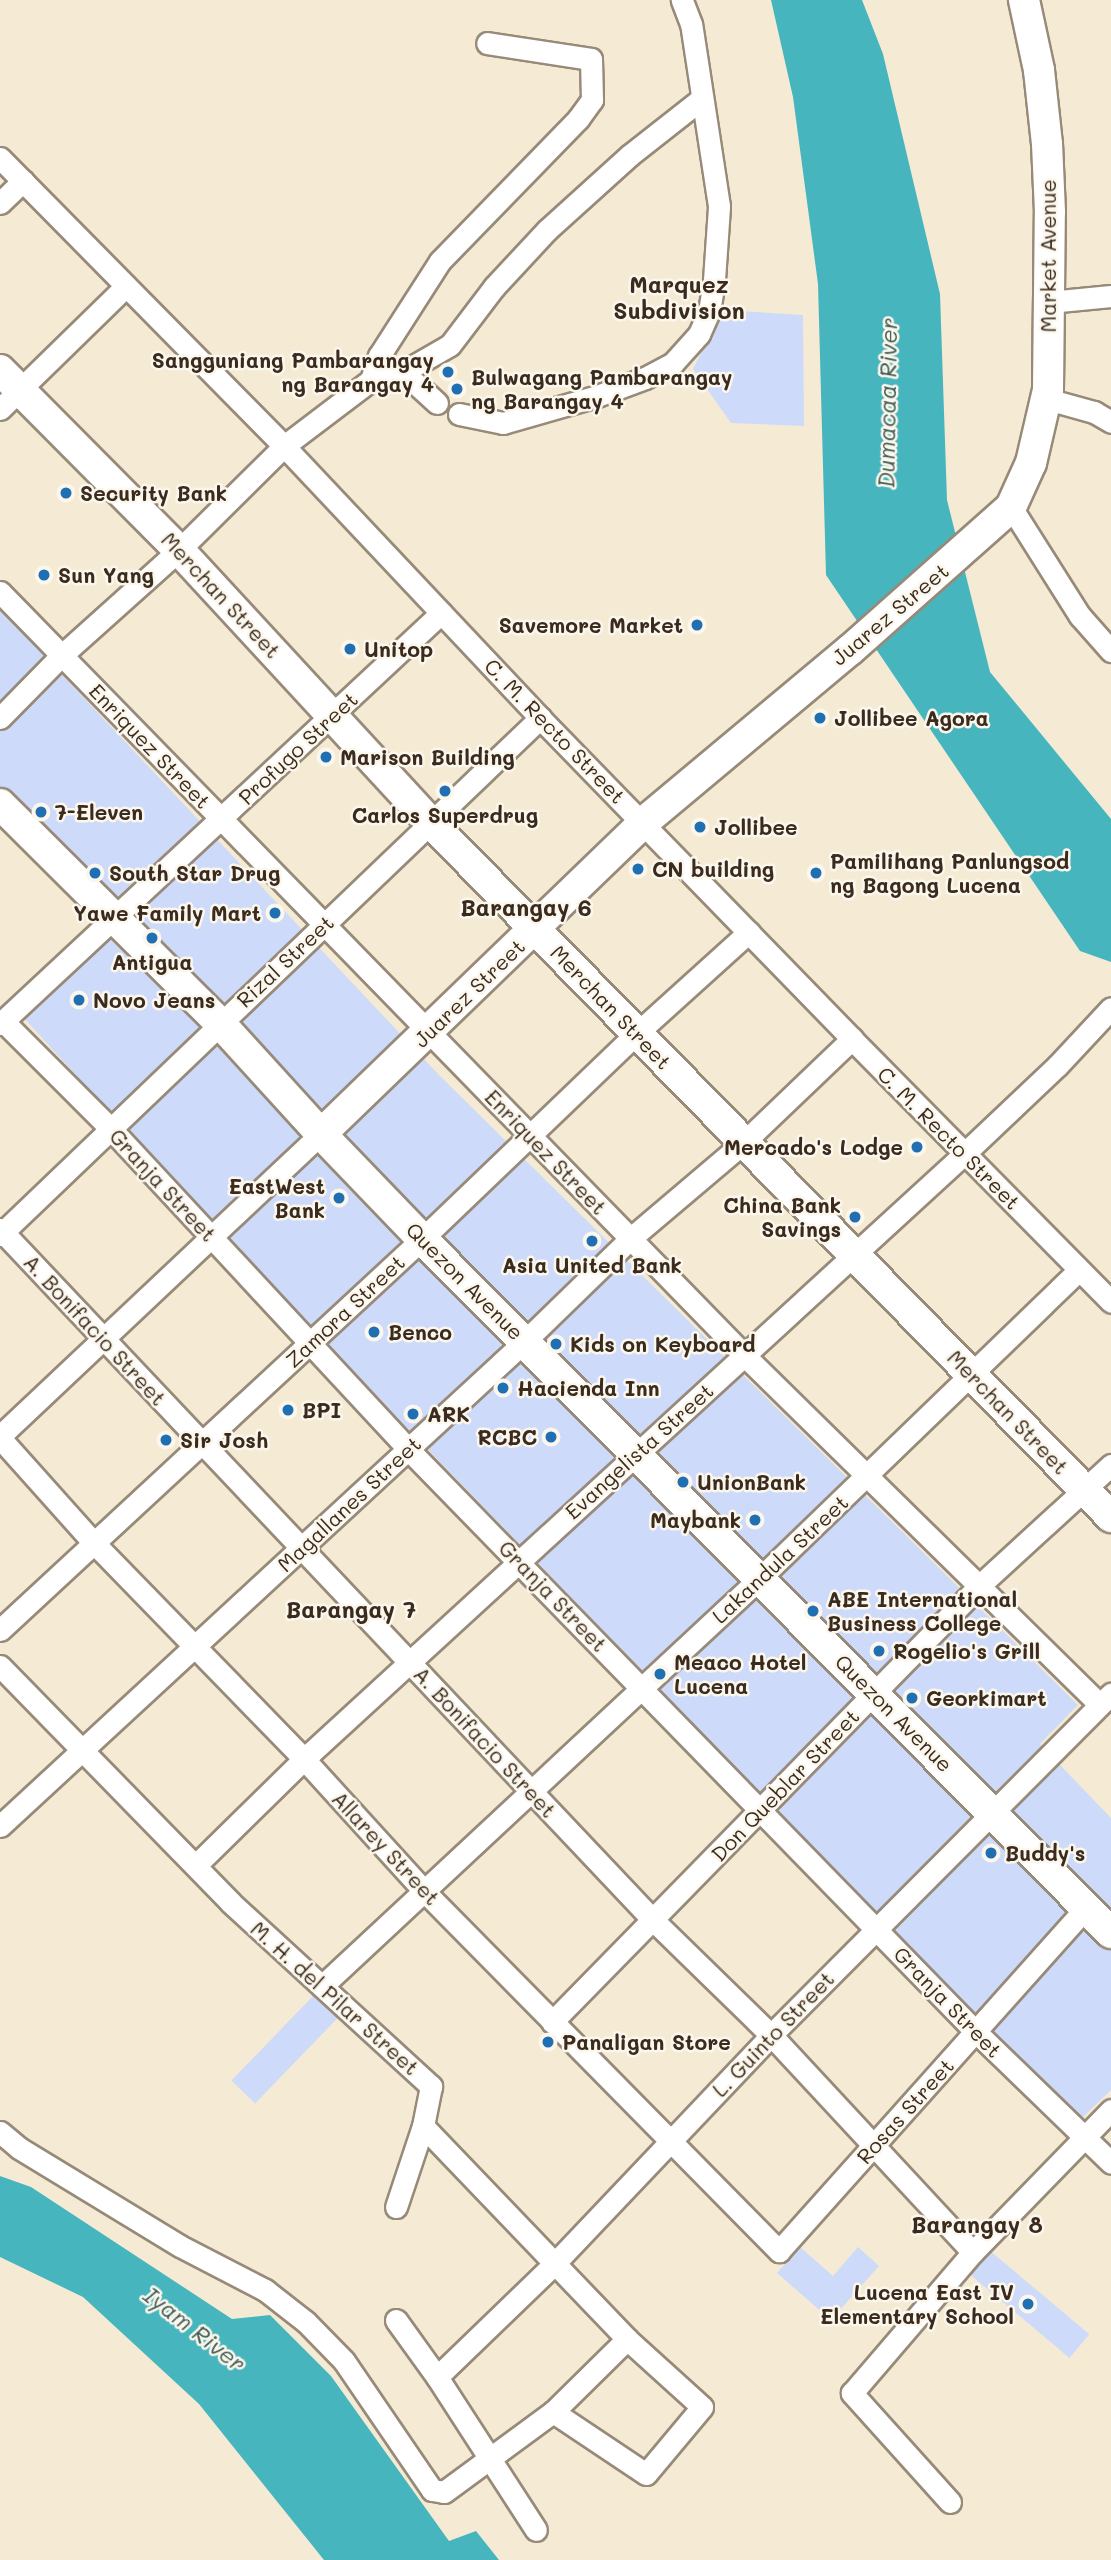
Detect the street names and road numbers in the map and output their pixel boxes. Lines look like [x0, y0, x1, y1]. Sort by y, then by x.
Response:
street label: Market Avenue [1035, 179, 1061, 333]
street label: Merchan Street [156, 527, 286, 663]
street label: Juarez Street [826, 558, 954, 670]
street label: C. M. Recto Street [479, 653, 631, 809]
street label: Enriquez Street [84, 678, 216, 814]
street label: Profugo Street [233, 686, 363, 810]
street label: Rizal Street [231, 910, 339, 1012]
street label: Juarez Street [408, 934, 530, 1052]
street label: Merchan Street [545, 940, 677, 1074]
street label: C. M. Recto Street [872, 1061, 1026, 1215]
street label: Enriquez Street [480, 1084, 612, 1220]
street label: Granja Street [105, 1124, 221, 1246]
street label: Quezon Avenue [401, 1217, 529, 1345]
street label: A. Bonifacio Street [19, 1249, 171, 1411]
street label: Zamora Street [280, 1249, 410, 1373]
street label: Merchan Street [942, 1345, 1074, 1479]
street label: Evangelista Street [560, 1378, 718, 1524]
street label: Magallanes Street [272, 1431, 426, 1577]
street label: Lakandula Street [707, 1490, 853, 1628]
street label: Granja Street [494, 1535, 612, 1657]
street label: Quezon Avenue [830, 1649, 958, 1777]
street label: A. Bonifacio Street [409, 1661, 561, 1823]
street label: Don Queblar Street [706, 1704, 864, 1866]
street label: Allarey Street [327, 1786, 445, 1910]
street label: M. H. del Pilar Street [246, 1916, 424, 2080]
street label: Granja Street [889, 1941, 1007, 2063]
street label: L. Guinto Street [707, 1966, 839, 2102]
street label: Rosas Street [851, 2053, 959, 2169]

